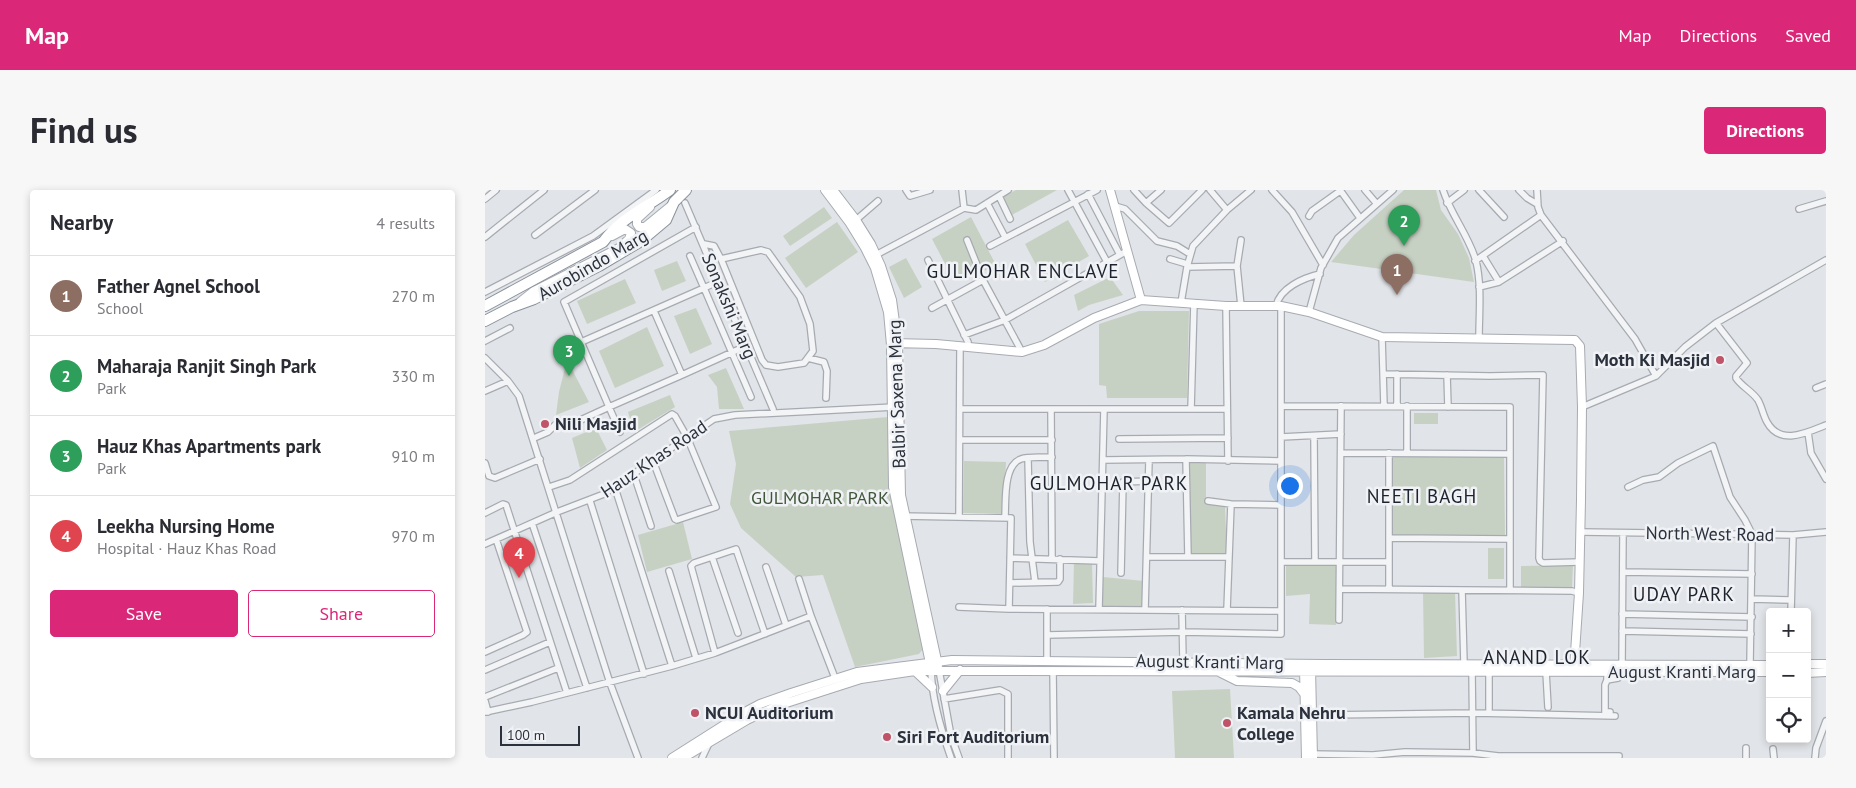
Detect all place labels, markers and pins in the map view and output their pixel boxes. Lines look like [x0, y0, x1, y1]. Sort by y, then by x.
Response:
pin: 2 [1388, 205, 1420, 246]
pin: 1 [1381, 254, 1413, 295]
pin: 3 [553, 335, 585, 376]
place label: Moth Ki Masjid [1594, 348, 1710, 371]
marker: Moth Ki Masjid [1714, 354, 1726, 366]
place label: Nili Masjid [555, 412, 637, 435]
marker: Nili Masjid [539, 418, 551, 430]
pin: 4 [503, 537, 535, 578]
place label: NCUI Auditorium [705, 701, 833, 724]
place label: Kamala Nehru College [1237, 701, 1346, 745]
marker: NCUI Auditorium [689, 707, 701, 719]
marker: Kamala Nehru College [1221, 717, 1233, 729]
place label: Siri Fort Auditorium [897, 725, 1049, 748]
marker: Siri Fort Auditorium [881, 731, 893, 743]

